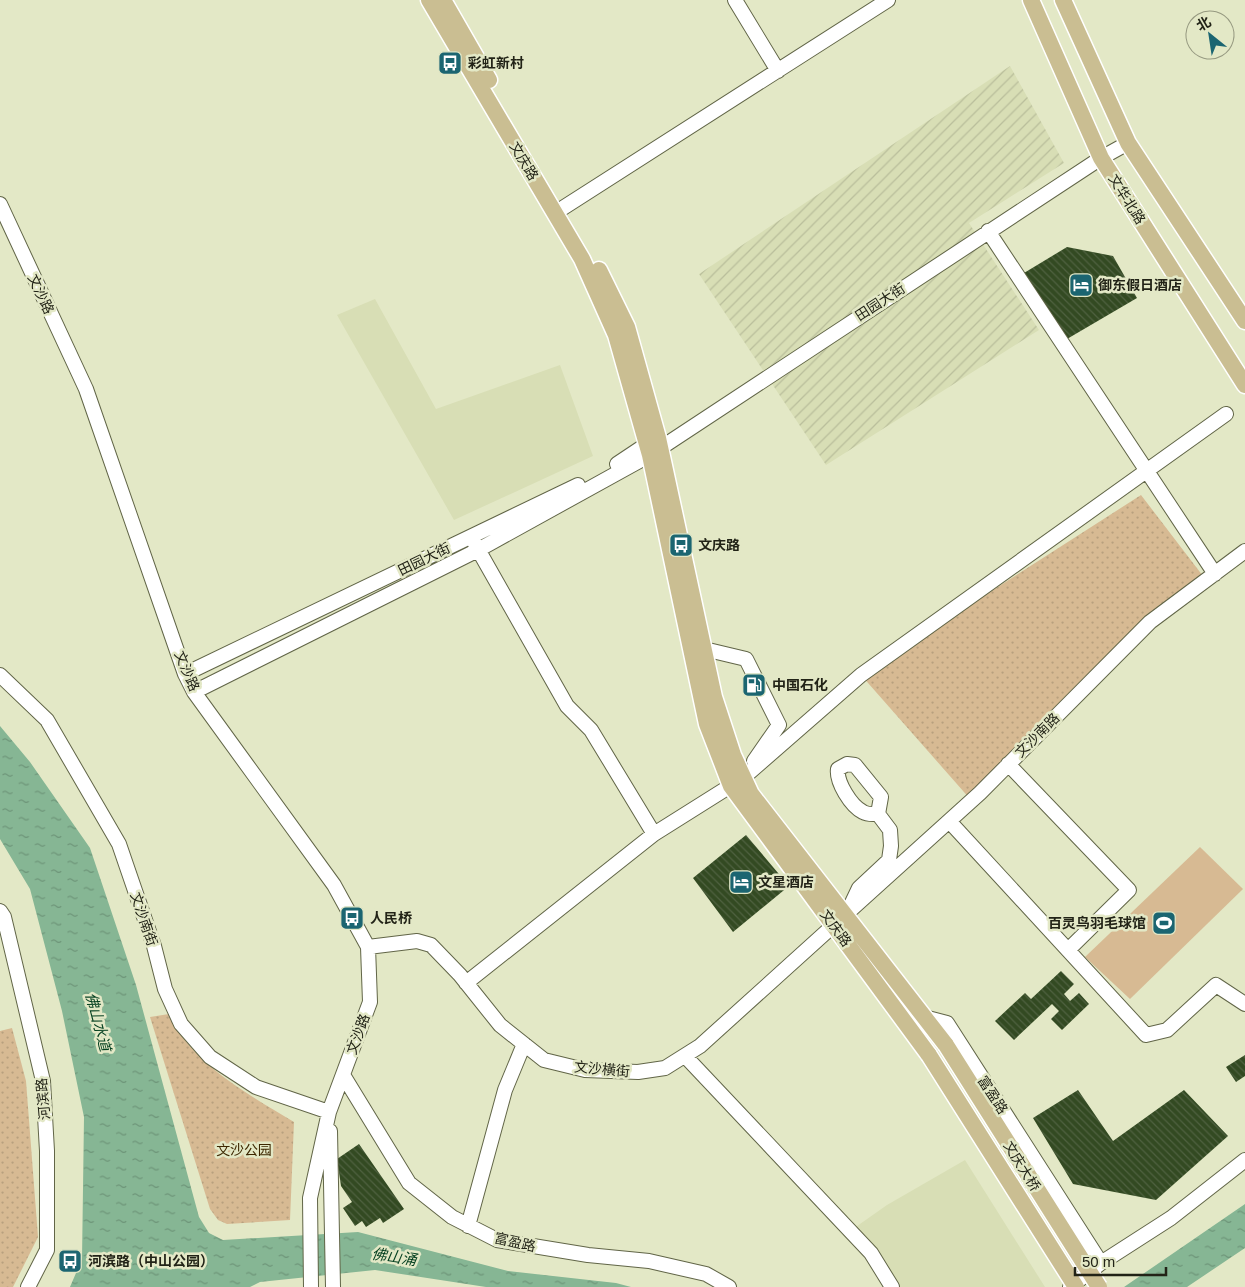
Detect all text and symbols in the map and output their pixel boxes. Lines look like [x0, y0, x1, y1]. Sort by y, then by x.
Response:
north arrow [1185, 10, 1235, 60]
text: 北 [1193, 13, 1214, 34]
bus stop icon: 彩虹新村 [437, 50, 463, 76]
place label: 彩虹新村 [468, 55, 524, 71]
street label: 文庆路 [506, 139, 542, 183]
street label: 文华北路 [1105, 171, 1149, 227]
street label: 文沙路 [25, 272, 57, 316]
hotel icon: 御东假日酒店 [1068, 272, 1094, 298]
place label: 御东假日酒店 [1098, 277, 1182, 293]
street label: 田园大街 [852, 280, 908, 324]
bus stop icon: 文庆路 [668, 532, 694, 558]
place label: 文庆路 [698, 537, 740, 553]
street label: 田园大街 [395, 540, 453, 578]
street label: 文沙路 [171, 649, 203, 693]
fuel station icon: 中国石化 [741, 672, 767, 698]
place label: 中国石化 [772, 677, 828, 693]
street label: 文沙南路 [1012, 710, 1062, 760]
hotel icon: 文星酒店 [728, 869, 754, 895]
place label: 文星酒店 [758, 874, 814, 890]
street label: 文沙南街 [127, 890, 161, 948]
bus stop icon: 人民桥 [339, 905, 365, 931]
street label: 文庆路 [817, 906, 855, 950]
place label: 人民桥 [370, 910, 412, 926]
sports icon: 百灵鸟羽毛球馆 [1151, 910, 1177, 936]
place label: 百灵鸟羽毛球馆 [1048, 915, 1146, 931]
water label: 佛山水道 [83, 991, 115, 1055]
street label: 文沙路 [343, 1012, 373, 1056]
street label: 文沙横街 [573, 1059, 631, 1079]
street label: 富盈路 [975, 1073, 1011, 1117]
street label: 河滨路 [33, 1077, 53, 1121]
street label: 文庆大桥 [1000, 1138, 1044, 1194]
park label: 文沙公园 [216, 1142, 272, 1158]
street label: 富盈路 [493, 1229, 537, 1255]
scale bar [1075, 1244, 1166, 1276]
water label: 佛山涌 [371, 1245, 420, 1269]
bus stop icon: 河滨路（中山公园） [57, 1248, 83, 1274]
place label: 河滨路（中山公园） [88, 1253, 214, 1269]
text: 50 m [1082, 1253, 1115, 1270]

